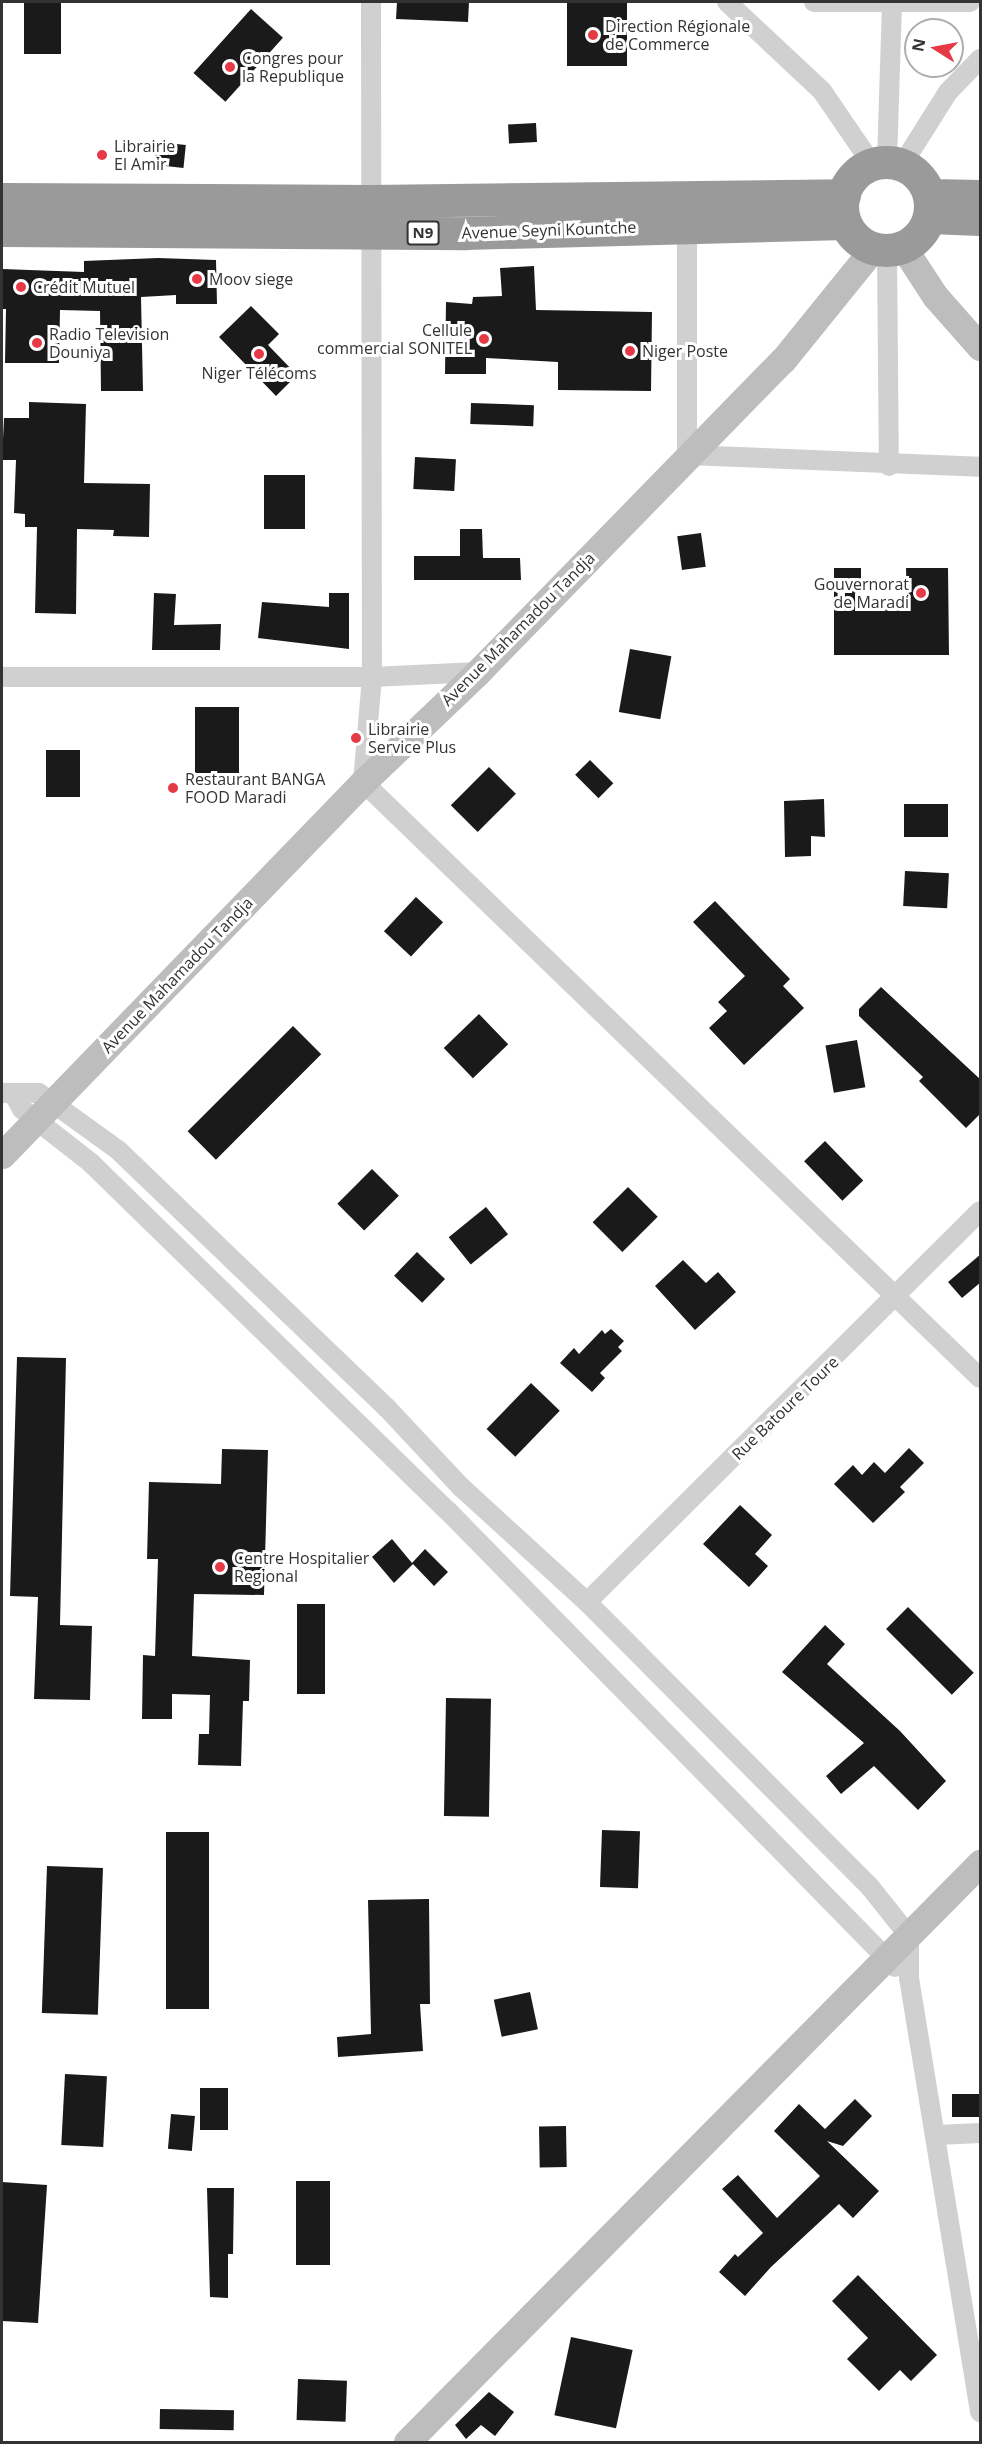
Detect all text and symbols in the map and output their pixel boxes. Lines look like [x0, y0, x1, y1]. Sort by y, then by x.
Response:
place label: Direction Régionale de Commerce [605, 16, 750, 54]
north arrow [904, 18, 964, 78]
marker: Direction Régionale de Commerce [586, 28, 600, 42]
text: N [906, 36, 930, 53]
place label: Congres pour la Republique [242, 48, 344, 86]
marker: Congres pour la Republique [223, 60, 237, 74]
place label: Librairie El Amir [114, 136, 175, 174]
marker: Librairie El Amir [95, 148, 109, 162]
street label: Avenue Seyni Kountche [461, 217, 637, 243]
road number: N9 [406, 221, 440, 245]
place label: Moov siege [209, 269, 293, 289]
marker: Moov siege [190, 272, 204, 286]
place label: Crédit Mutuel [33, 277, 135, 297]
marker: Crédit Mutuel [14, 280, 28, 294]
place label: Cellule commercial SONITEL [317, 320, 472, 358]
place label: Radio Television Douniya [49, 324, 169, 362]
marker: Cellule commercial SONITEL [477, 332, 491, 346]
marker: Radio Television Douniya [30, 336, 44, 350]
place label: Niger Poste [642, 341, 728, 361]
marker: Niger Poste [623, 344, 637, 358]
marker: Niger Télécoms [252, 347, 266, 361]
place label: Niger Télécoms [201, 363, 316, 383]
street label: Avenue Mahamadou Tandja [437, 548, 599, 710]
place label: Gouvernorat de Maradi [814, 574, 909, 612]
marker: Gouvernorat de Maradi [914, 586, 928, 600]
place label: Librairie Service Plus [368, 719, 456, 757]
marker: Librairie Service Plus [349, 731, 363, 745]
place label: Restaurant BANGA FOOD Maradi [185, 769, 325, 807]
marker: Restaurant BANGA FOOD Maradi [166, 781, 180, 795]
street label: Avenue Mahamadou Tandja [97, 893, 257, 1057]
street label: Rue Batoure Toure [728, 1352, 842, 1464]
place label: Centre Hospitalier Regional [234, 1548, 369, 1586]
marker: Centre Hospitalier Regional [211, 1558, 229, 1576]

